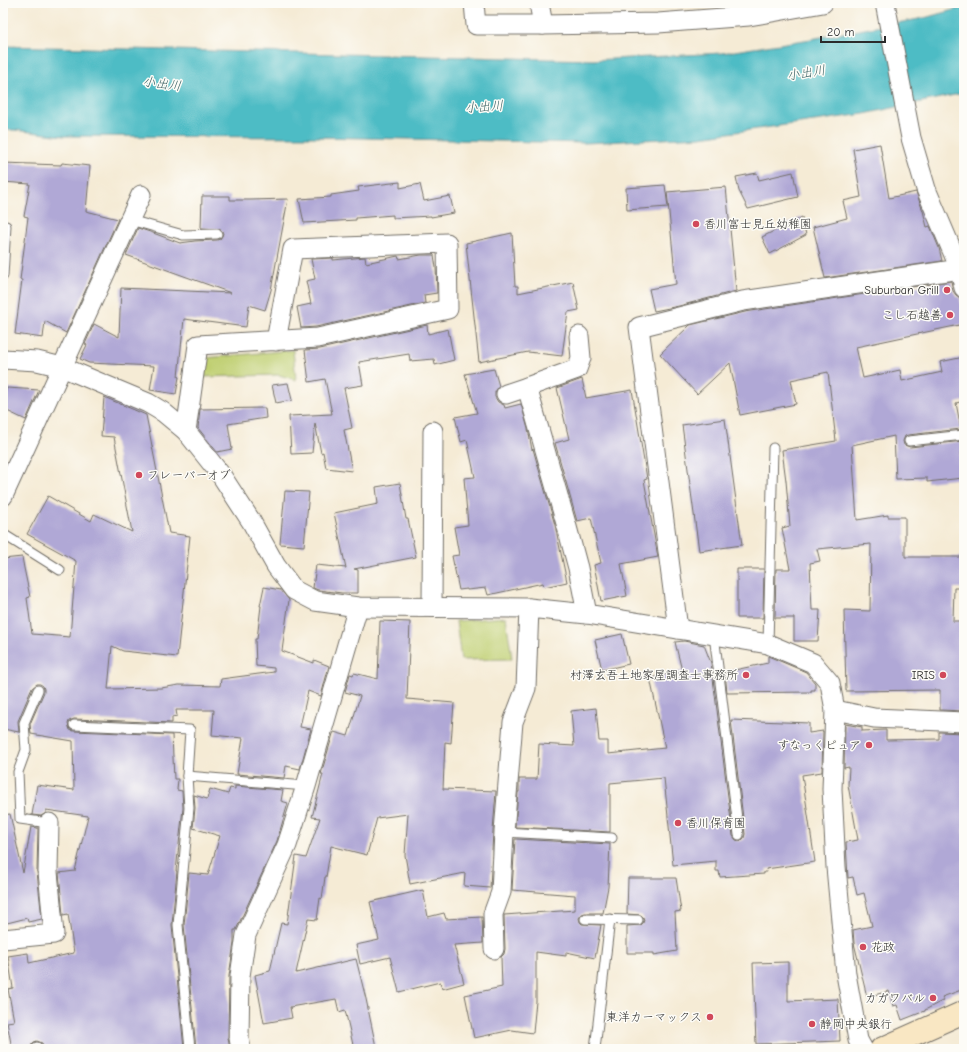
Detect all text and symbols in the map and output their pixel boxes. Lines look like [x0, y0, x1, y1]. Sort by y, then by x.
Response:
scale bar [821, 18, 885, 44]
text: 20 m [827, 25, 855, 39]
water label: 小出川 [786, 62, 827, 83]
water label: 小出川 [142, 74, 182, 93]
water label: 小出川 [464, 98, 504, 115]
place label: 香川富士見丘幼稚園 [704, 217, 812, 231]
marker: 香川富士見丘幼稚園 [691, 219, 701, 229]
place label: Suburban Grill [864, 283, 939, 297]
marker: Suburban Grill [942, 285, 952, 295]
place label: こし石越善 [882, 308, 942, 322]
marker: こし石越善 [945, 310, 955, 320]
place label: フレーバーオブ [147, 468, 231, 482]
marker: フレーバーオブ [134, 470, 144, 480]
place label: 村澤玄吾土地家屋調査士事務所 [570, 668, 738, 682]
place label: IRIS [912, 668, 935, 682]
marker: 村澤玄吾土地家屋調査士事務所 [741, 670, 751, 680]
marker: IRIS [938, 670, 948, 680]
place label: すなっくピュア [777, 738, 861, 752]
marker: すなっくピュア [864, 740, 874, 750]
place label: 香川保育園 [686, 816, 746, 830]
marker: 香川保育園 [673, 818, 683, 828]
place label: 花政 [871, 940, 895, 954]
marker: 花政 [858, 942, 868, 952]
place label: カガワバル [865, 991, 925, 1005]
marker: カガワバル [928, 993, 938, 1003]
place label: 東洋カーマックス [606, 1010, 702, 1024]
marker: 東洋カーマックス [705, 1012, 715, 1022]
place label: 静岡中央銀行 [820, 1017, 892, 1031]
marker: 静岡中央銀行 [807, 1019, 817, 1029]

